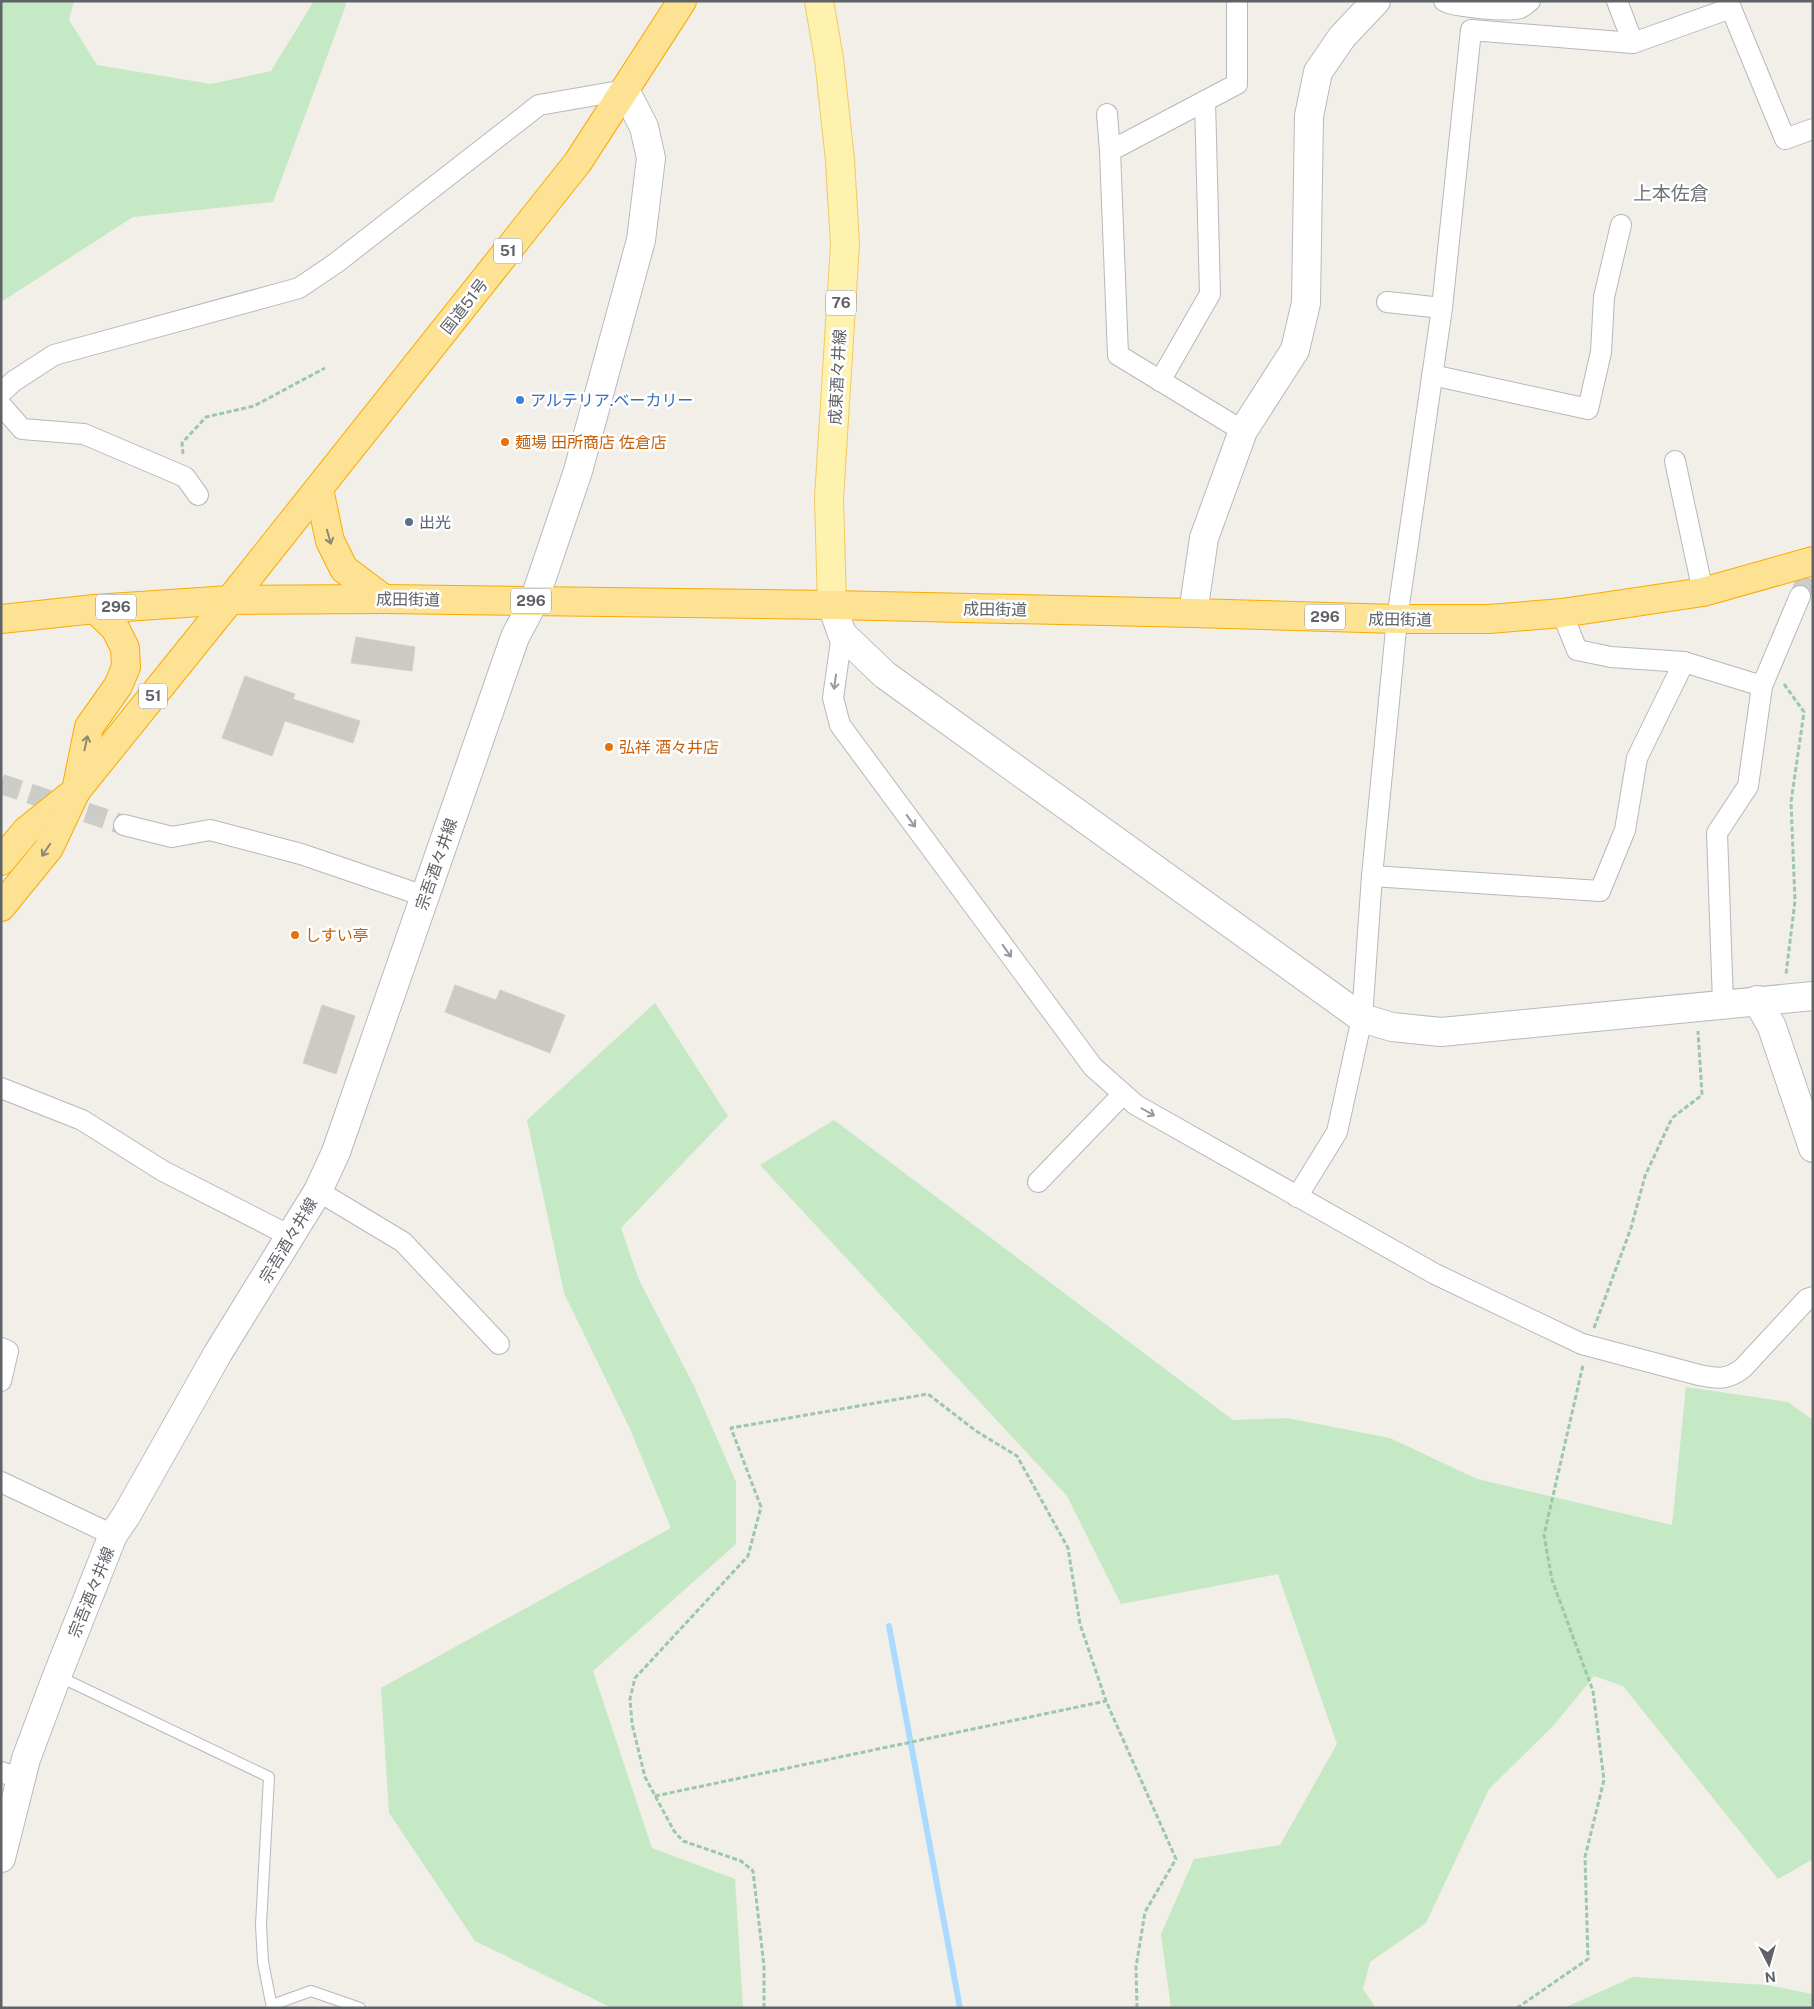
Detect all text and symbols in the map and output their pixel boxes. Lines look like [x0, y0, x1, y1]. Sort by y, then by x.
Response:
district label: 上本佐倉 [1633, 182, 1709, 204]
road number: 51 [494, 238, 522, 264]
street label: 国道51号 [437, 275, 492, 338]
road number: 76 [826, 290, 856, 316]
street label: 成東酒々井線 [825, 329, 849, 425]
place label: アルテリア.ベーカリー [530, 391, 693, 410]
marker: アルテリア.ベーカリー [514, 394, 526, 406]
place label: 麺場 田所商店 佐倉店 [515, 433, 667, 452]
marker: 麺場 田所商店 佐倉店 [499, 436, 511, 448]
place label: 出光 [419, 513, 451, 532]
marker: 出光 [403, 516, 415, 528]
one-way arrow [325, 528, 335, 544]
road number: 296 [511, 588, 551, 614]
street label: 成田街道 [376, 589, 440, 610]
road number: 296 [96, 594, 136, 620]
street label: 成田街道 [963, 599, 1027, 620]
road number: 296 [1305, 604, 1345, 630]
street label: 成田街道 [1368, 609, 1432, 630]
one-way arrow [830, 674, 840, 690]
road number: 51 [139, 684, 167, 708]
one-way arrow [82, 736, 91, 752]
place label: 弘祥 酒々井店 [619, 738, 719, 757]
marker: 弘祥 酒々井店 [603, 741, 615, 753]
one-way arrow [906, 814, 916, 828]
street label: 宗吾酒々井線 [412, 816, 461, 913]
one-way arrow [41, 843, 51, 857]
place label: しすい亭 [305, 926, 369, 945]
marker: しすい亭 [289, 929, 301, 941]
one-way arrow [1002, 944, 1013, 957]
one-way arrow [1140, 1107, 1155, 1117]
street label: 宗吾酒々井線 [256, 1194, 321, 1286]
street label: 宗吾酒々井線 [65, 1544, 118, 1640]
north arrow [1744, 1939, 1794, 1989]
text: N [1764, 1968, 1777, 1985]

